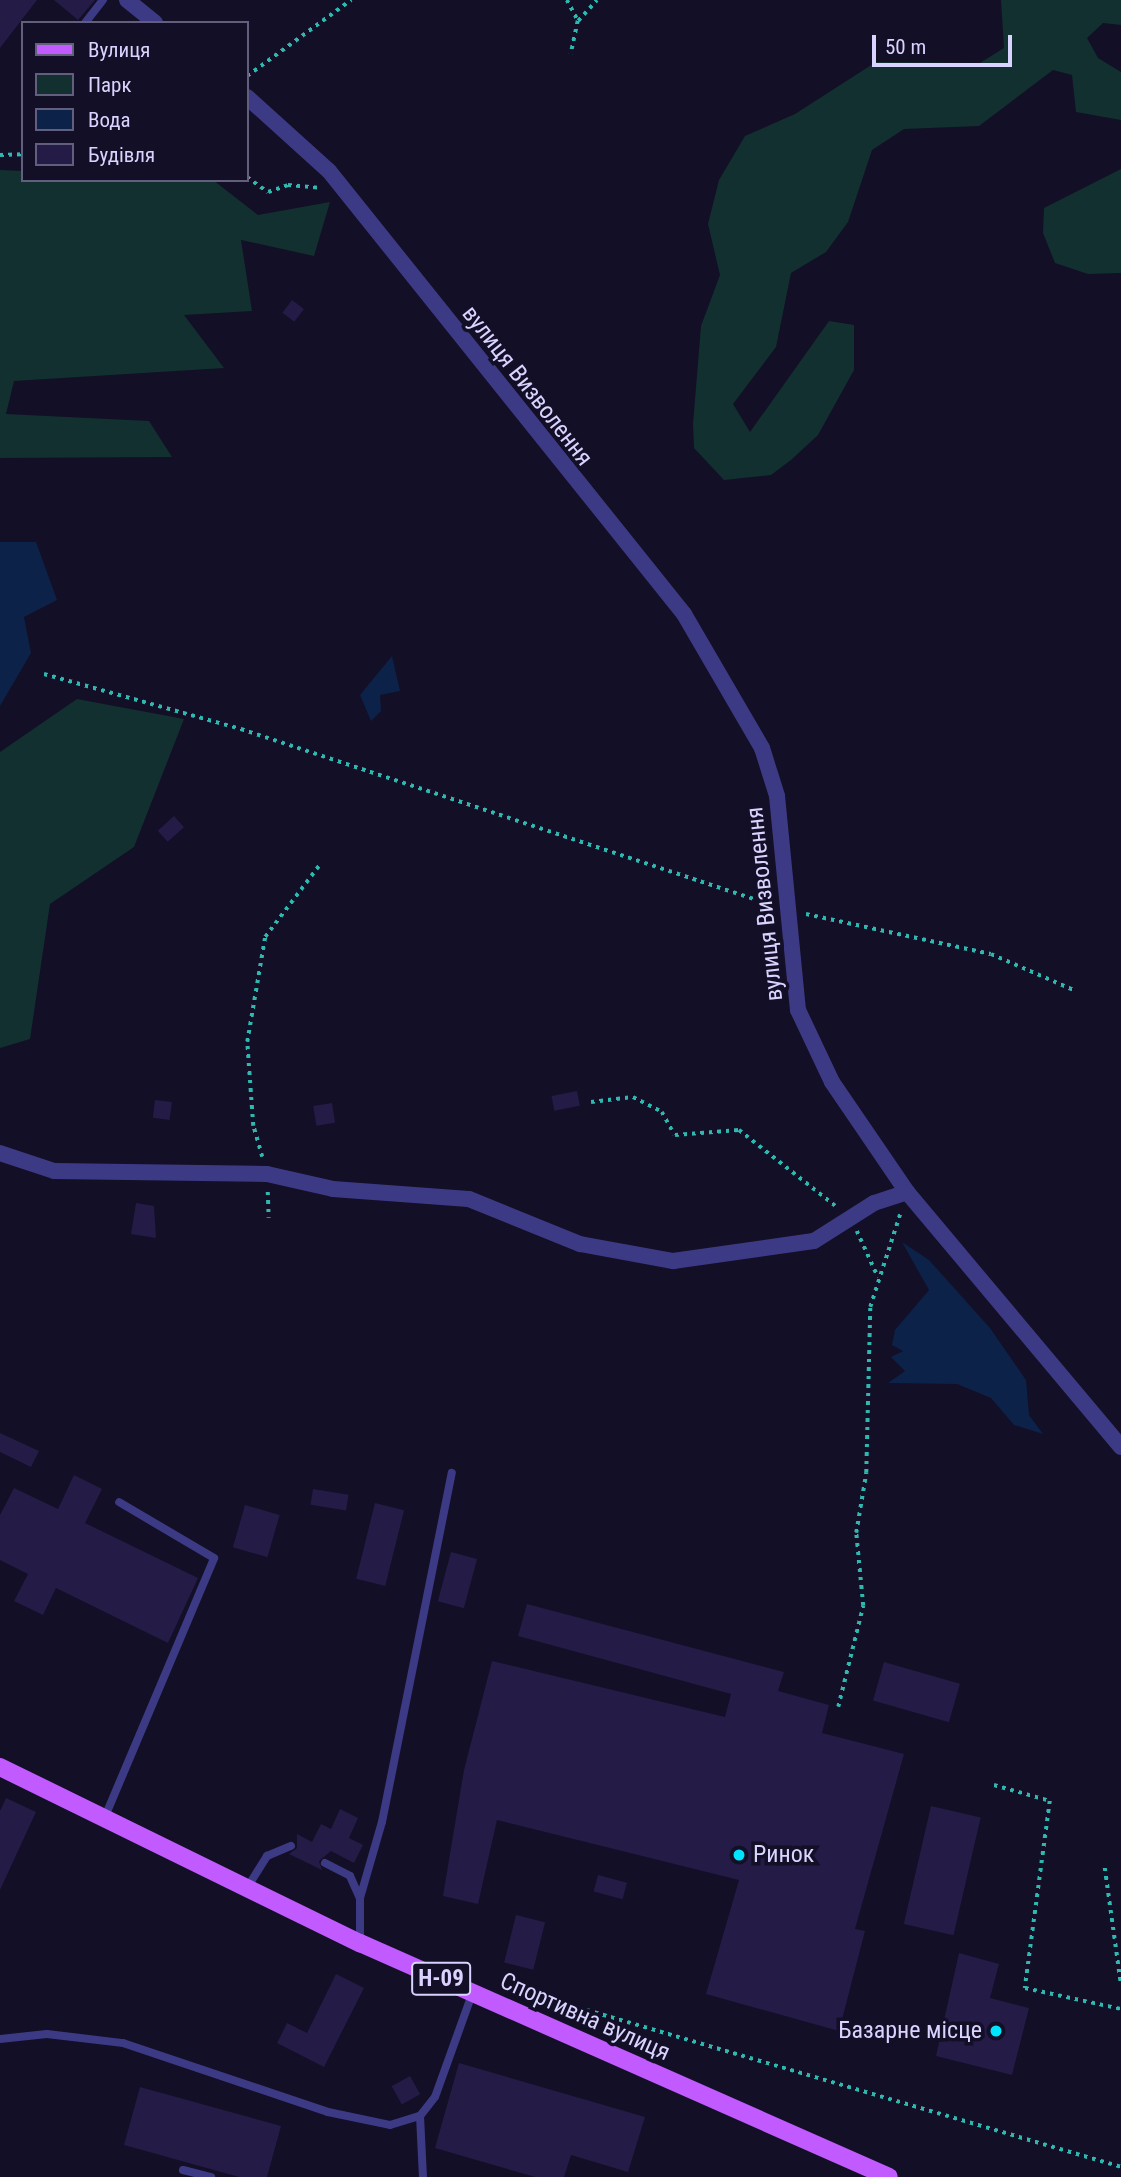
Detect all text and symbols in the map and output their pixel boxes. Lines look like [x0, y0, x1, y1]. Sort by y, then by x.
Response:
legend [21, 21, 248, 182]
scale bar [876, 21, 1016, 65]
text: 50 m [885, 35, 926, 59]
text: Вулиця [88, 38, 150, 62]
text: Парк [88, 73, 132, 97]
text: Вода [88, 108, 131, 132]
text: Будівля [88, 143, 155, 167]
street label: вулиця Визволення [456, 300, 598, 472]
street label: вулиця Визволення [740, 805, 790, 1003]
place label: Ринок [753, 1841, 814, 1869]
marker: Ринок [731, 1847, 747, 1863]
road number: Н-09 [410, 1960, 472, 1998]
street label: Спортивна вулиця [496, 1967, 674, 2067]
place label: Базарне місце [838, 2017, 982, 2045]
marker: Базарне місце [988, 2023, 1004, 2039]

